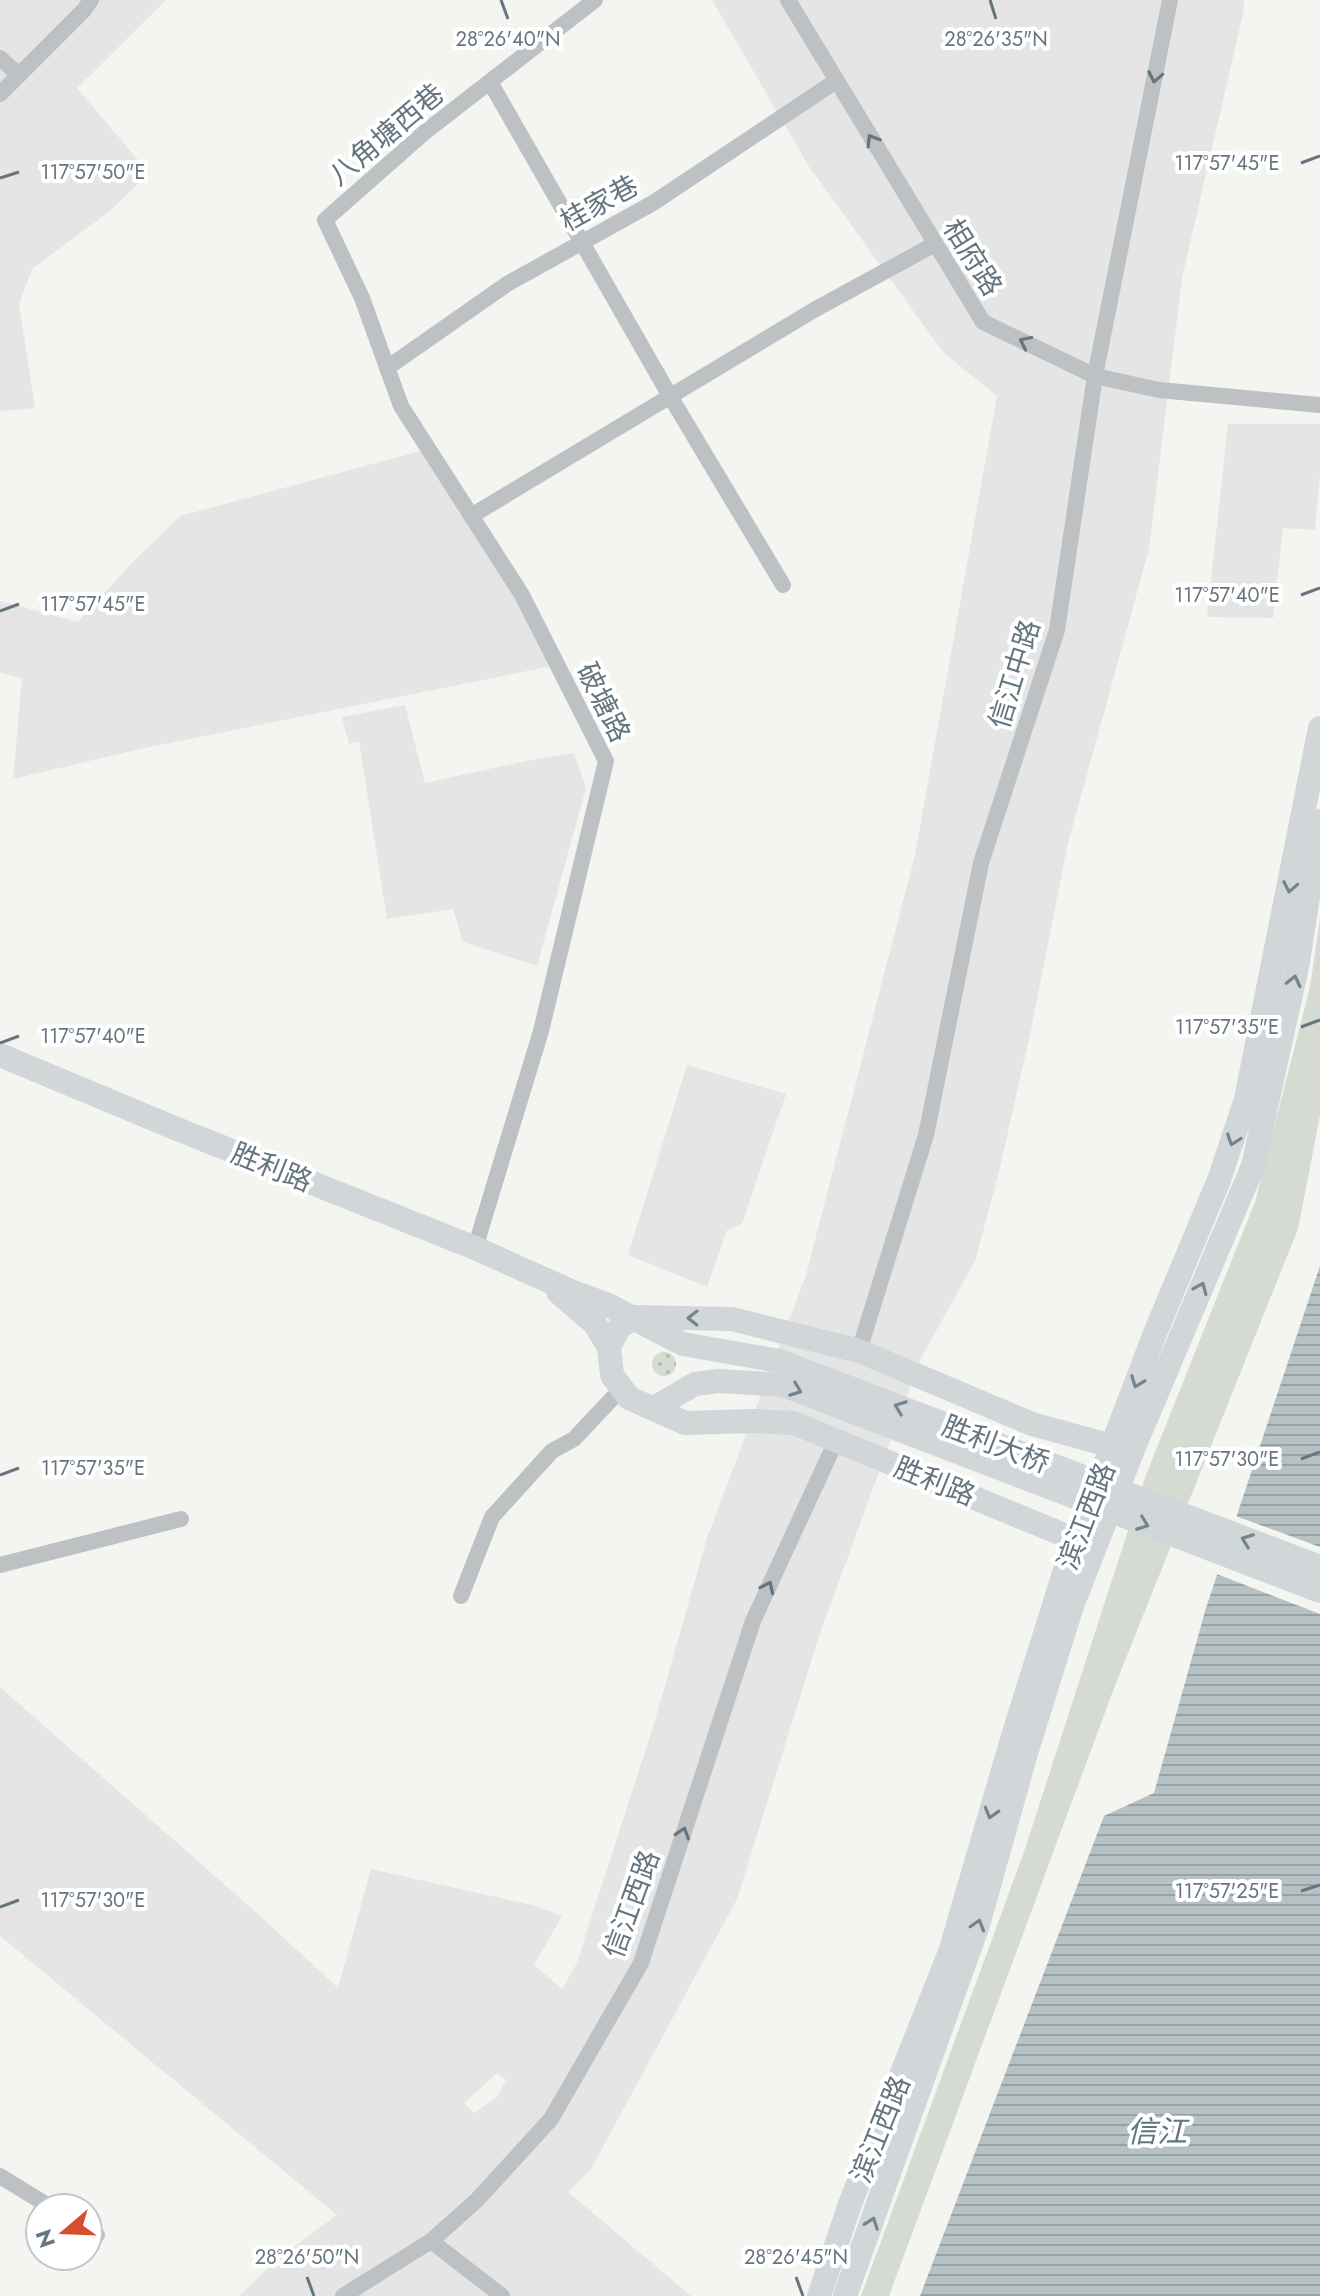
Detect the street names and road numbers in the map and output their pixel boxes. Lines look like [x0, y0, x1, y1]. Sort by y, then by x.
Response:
street label: 八角塘西巷 [320, 74, 453, 195]
street label: 桂家巷 [553, 165, 646, 242]
street label: 相府路 [933, 211, 1012, 304]
street label: 信江中路 [978, 615, 1050, 734]
street label: 破塘路 [567, 655, 640, 749]
street label: 胜利路 [225, 1133, 318, 1202]
street label: 胜利大桥 [936, 1405, 1055, 1484]
street label: 胜利路 [888, 1447, 981, 1516]
street label: 滨江西路 [1047, 1457, 1126, 1576]
street label: 信江西路 [593, 1845, 670, 1964]
street label: 滨江西路 [840, 2070, 920, 2189]

